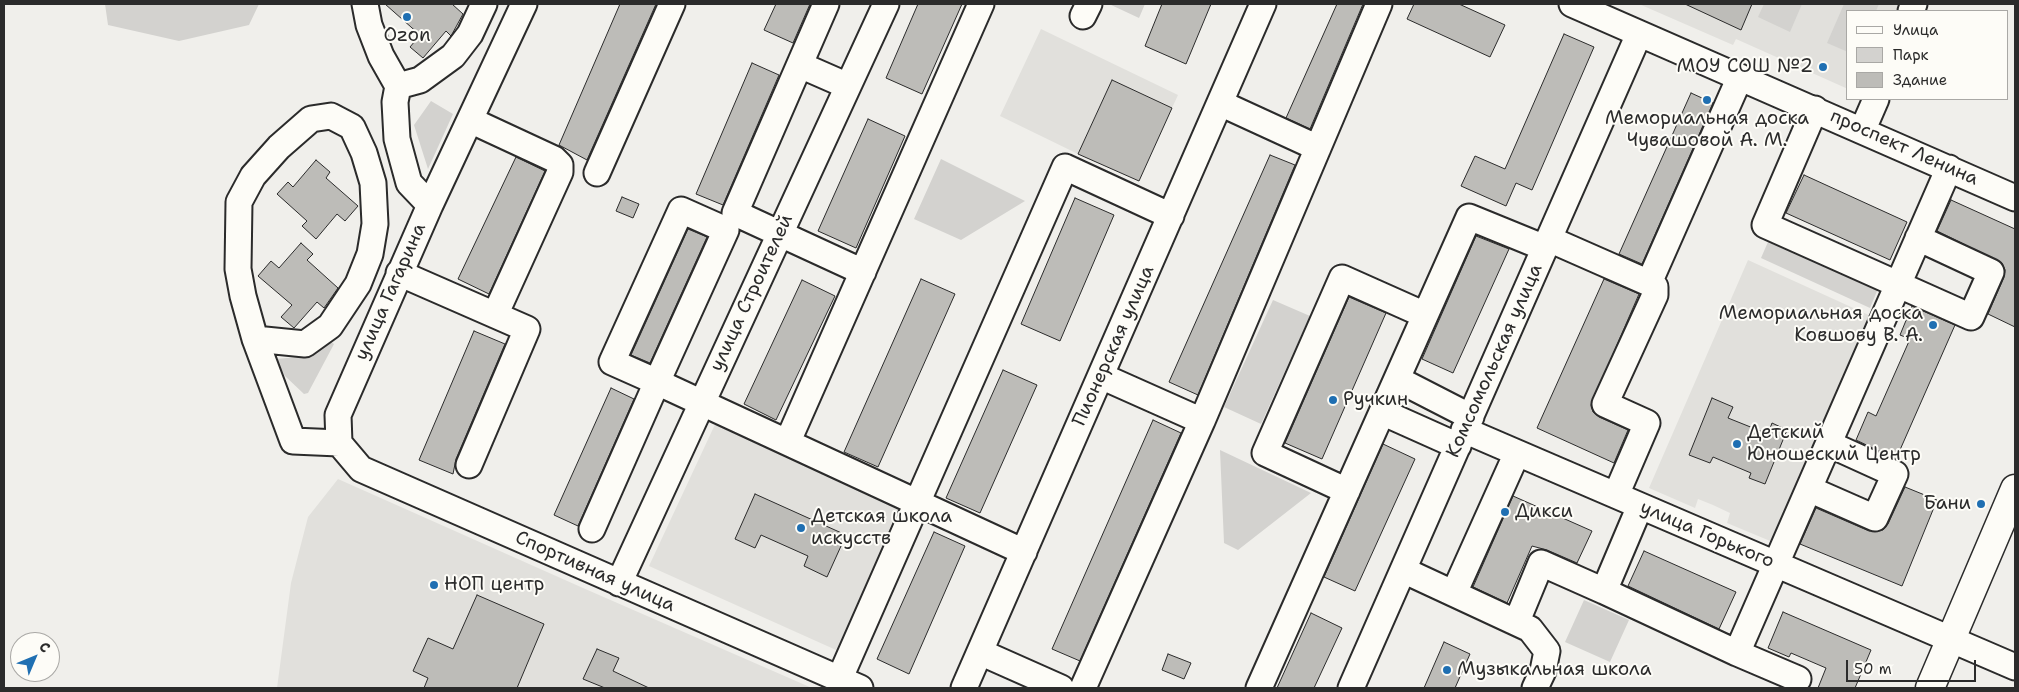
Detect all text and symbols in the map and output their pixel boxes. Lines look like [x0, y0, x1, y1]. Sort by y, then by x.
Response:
legend [1846, 10, 2009, 100]
marker: Ozon [401, 11, 413, 23]
text: Улица [1893, 20, 1938, 40]
place label: Ozon [383, 25, 431, 47]
text: Парк [1893, 45, 1929, 65]
place label: МОУ СОШ №2 [1677, 56, 1813, 78]
marker: МОУ СОШ №2 [1817, 61, 1829, 73]
text: Здание [1893, 70, 1947, 90]
marker: Мемориальная доска Чувашовой А. М. [1701, 94, 1713, 106]
street label: проспект Ленина [1826, 105, 1982, 191]
place label: Мемориальная доска Чувашовой А. М. [1605, 108, 1809, 152]
street label: улица Строителей [706, 211, 798, 375]
street label: улица Гагарина [351, 220, 431, 364]
street label: Комсомольская улица [1442, 261, 1548, 461]
street label: Пионерская улица [1068, 262, 1160, 430]
place label: Мемориальная доска Ковшову В. А. [1719, 303, 1923, 347]
marker: Мемориальная доска Ковшову В. А. [1927, 319, 1939, 331]
place label: Ручкин [1343, 389, 1408, 411]
marker: Ручкин [1327, 394, 1339, 406]
place label: Детский Юношеский Центр [1747, 422, 1921, 466]
marker: Детский Юношеский Центр [1731, 438, 1743, 450]
place label: Бани [1923, 493, 1971, 515]
street label: улица Горького [1637, 497, 1777, 573]
marker: Бани [1975, 498, 1987, 510]
place label: Дикси [1515, 501, 1573, 523]
place label: Детская школа искусств [811, 506, 952, 550]
marker: Дикси [1499, 506, 1511, 518]
marker: Детская школа искусств [795, 522, 807, 534]
street label: Спортивная улица [511, 526, 679, 618]
place label: НОП центр [444, 574, 544, 596]
marker: НОП центр [428, 579, 440, 591]
north arrow [10, 632, 60, 682]
text: С [35, 638, 54, 657]
scale bar [1849, 650, 1979, 682]
place label: Музыкальная школа [1457, 659, 1652, 681]
text: 50 m [1854, 659, 1892, 679]
marker: Музыкальная школа [1441, 664, 1453, 676]

